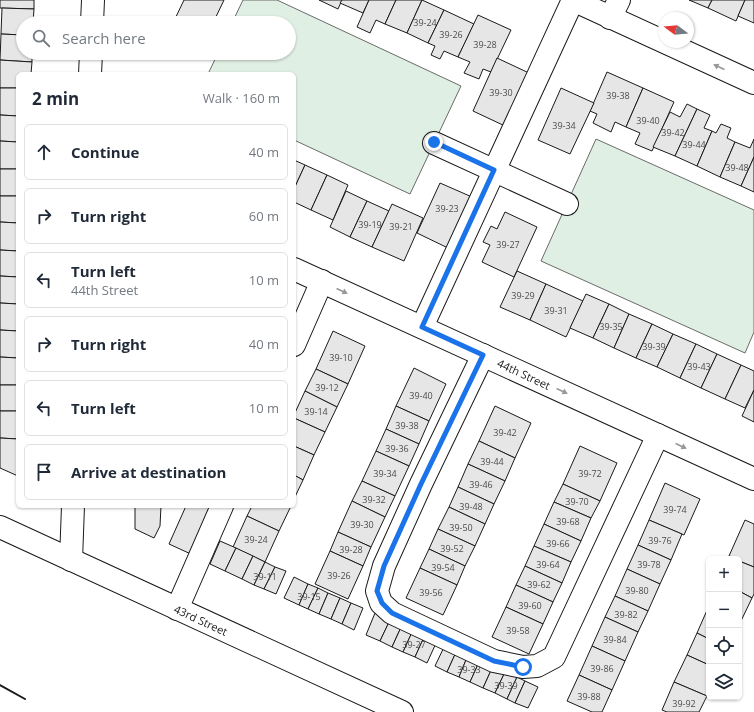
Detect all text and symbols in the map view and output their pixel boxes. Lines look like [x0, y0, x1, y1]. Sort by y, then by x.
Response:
north arrow [658, 12, 694, 48]
search box [16, 16, 296, 60]
house number: 39-24 [413, 16, 437, 29]
icon: search [30, 27, 52, 49]
text: Search here [62, 28, 146, 48]
house number: 39-26 [439, 28, 463, 41]
house number: 39-28 [473, 38, 497, 51]
one-way arrow [713, 64, 724, 70]
house number: 39-30 [489, 86, 513, 99]
text: 2 min [32, 87, 79, 110]
text: Walk · 160 m [203, 89, 280, 107]
house number: 39-38 [606, 89, 630, 102]
house number: 39-40 [636, 114, 660, 127]
house number: 39-34 [552, 119, 576, 132]
house number: 39-42 [661, 126, 685, 139]
route end [425, 133, 443, 151]
house number: 39-44 [682, 138, 706, 151]
icon: ahead [33, 141, 55, 163]
text: Continue [71, 142, 139, 162]
text: 40 m [249, 143, 279, 161]
house number: 39-48 [725, 161, 749, 174]
house number: 39-23 [435, 202, 459, 215]
icon: right [33, 205, 55, 227]
text: Turn right [71, 206, 146, 226]
text: 60 m [249, 207, 279, 225]
house number: 39-19 [358, 218, 382, 231]
house number: 39-21 [389, 220, 413, 233]
house number: 39-27 [496, 238, 520, 251]
text: Turn left [71, 261, 136, 281]
icon: left [33, 269, 55, 291]
text: 10 m [249, 271, 279, 289]
text: 44th Street [71, 281, 138, 299]
one-way arrow [337, 288, 348, 294]
house number: 39-29 [511, 289, 535, 302]
house number: 39-31 [544, 304, 568, 317]
house number: 39-35 [599, 320, 623, 333]
icon: right [33, 333, 55, 355]
text: Turn right [71, 334, 146, 354]
text: 40 m [249, 335, 279, 353]
house number: 39-39 [642, 340, 666, 353]
house number: 39-10 [329, 351, 353, 364]
street label: 44th Street [495, 355, 553, 393]
house number: 39-43 [687, 360, 711, 373]
house number: 39-12 [315, 381, 339, 394]
house number: 39-40 [409, 389, 433, 402]
one-way arrow [557, 389, 569, 395]
icon: left [33, 397, 55, 419]
text: Turn left [71, 398, 136, 418]
text: 10 m [249, 399, 279, 417]
house number: 39-14 [304, 405, 328, 418]
house number: 39-38 [395, 419, 419, 432]
house number: 39-42 [493, 426, 517, 439]
house number: 39-36 [385, 442, 409, 455]
one-way arrow [675, 443, 686, 449]
house number: 39-44 [480, 455, 504, 468]
icon: arrive [33, 461, 55, 483]
text: Arrive at destination [71, 462, 226, 482]
house number: 39-34 [373, 467, 397, 480]
house number: 39-72 [578, 467, 602, 480]
house number: 39-46 [469, 478, 493, 491]
house number: 39-32 [362, 493, 386, 506]
house number: 39-70 [565, 495, 589, 508]
house number: 39-48 [459, 500, 483, 513]
house number: 39-74 [663, 503, 687, 516]
house number: 39-68 [556, 515, 580, 528]
house number: 39-30 [350, 518, 374, 531]
house number: 39-50 [449, 521, 473, 534]
house number: 39-24 [244, 533, 268, 546]
house number: 39-76 [648, 534, 672, 547]
house number: 39-66 [546, 537, 570, 550]
house number: 39-52 [440, 542, 464, 555]
house number: 39-28 [339, 543, 363, 556]
map controls [706, 556, 742, 700]
button: + [706, 556, 742, 592]
house number: 39-64 [536, 558, 560, 571]
house number: 39-78 [637, 558, 661, 571]
house number: 39-54 [431, 561, 455, 574]
house number: 39-26 [327, 569, 351, 582]
house number: 39-11 [253, 570, 277, 583]
house number: 39-62 [527, 578, 551, 591]
house number: 39-80 [625, 584, 649, 597]
house number: 39-56 [419, 586, 443, 599]
house number: 39-15 [297, 590, 321, 603]
button: − [706, 592, 742, 628]
house number: 39-60 [518, 599, 542, 612]
street label: 43rd Street [172, 601, 230, 639]
house number: 39-82 [614, 608, 638, 621]
house number: 39-58 [506, 624, 530, 637]
button: locate [706, 628, 742, 664]
house number: 39-84 [603, 633, 627, 646]
house number: 39-27 [402, 638, 426, 651]
route start [514, 658, 532, 676]
house number: 39-86 [590, 662, 614, 675]
house number: 39-33 [457, 663, 481, 676]
button: layers [706, 664, 742, 700]
house number: 39-39 [494, 679, 518, 692]
house number: 39-88 [577, 690, 601, 703]
house number: 39-92 [672, 697, 696, 710]

